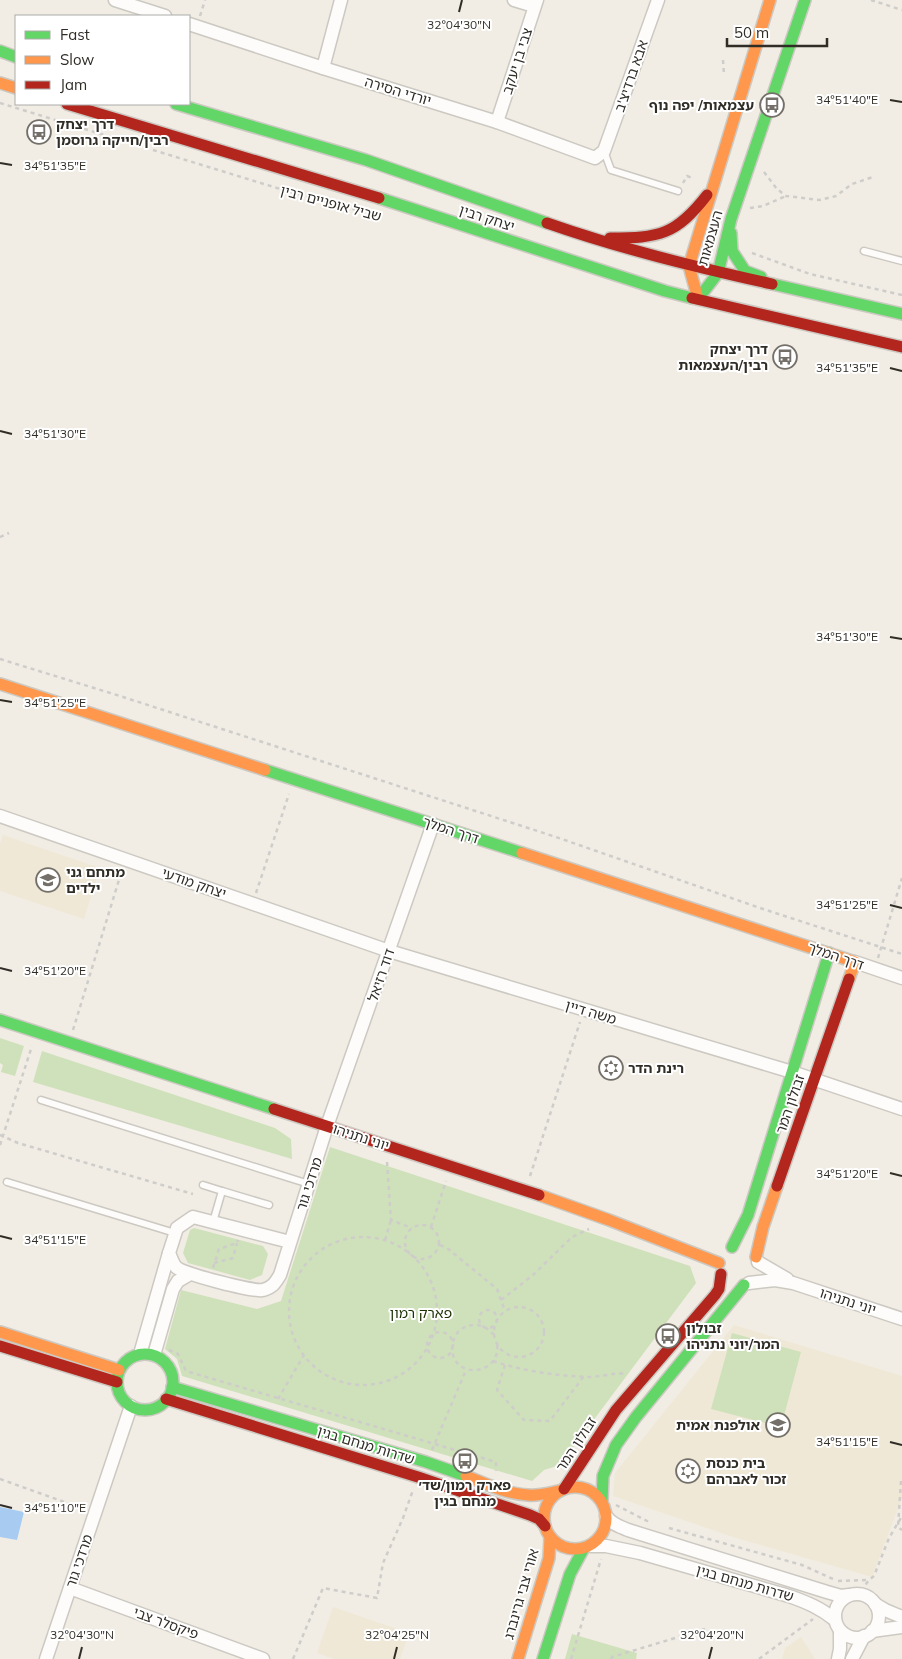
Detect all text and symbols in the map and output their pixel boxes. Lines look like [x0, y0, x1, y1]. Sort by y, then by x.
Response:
legend [15, 15, 190, 105]
scale bar [727, 15, 827, 47]
text: 32°04'30"N [427, 17, 491, 32]
text: 50 m [734, 23, 769, 42]
text: Fast [60, 25, 90, 44]
street label: צבי בן יעקב [498, 25, 536, 96]
street label: אבא ברדיצ'ב [610, 38, 652, 114]
text: Slow [60, 50, 94, 69]
street label: יורדי הסירה [363, 72, 433, 110]
text: Jam [60, 75, 87, 94]
bus stop icon: עצמאות/ יפה נוף [759, 92, 785, 118]
text: 34°51'40"E [816, 92, 878, 107]
place label: עצמאות/ יפה נוף [649, 96, 754, 114]
place label: דרך יצחק רבין/חייקה גרוסמן [56, 115, 169, 149]
bus stop icon: דרך יצחק רבין/חייקה גרוסמן [26, 119, 52, 145]
text: 34°51'35"E [24, 158, 86, 173]
street label: שביל אופניים רבין [279, 181, 383, 225]
street label: יצחק רבין [457, 201, 517, 235]
street label: העצמאות [694, 208, 726, 268]
place label: דרך יצחק רבין/העצמאות [678, 340, 768, 374]
bus stop icon: דרך יצחק רבין/העצמאות [772, 344, 798, 370]
text: 34°51'35"E [816, 360, 878, 375]
text: 34°51'30"E [24, 426, 86, 441]
text: 34°51'30"E [816, 629, 878, 644]
text: 34°51'25"E [24, 695, 86, 710]
street label: דרך המלך [421, 812, 482, 848]
place label: מתחם גני ילדים [66, 863, 125, 897]
street label: יצחק מודעי [159, 864, 229, 902]
school or university icon: מתחם גני ילדים [35, 867, 61, 893]
text: 34°51'25"E [816, 897, 878, 912]
street label: דרך המלך [806, 938, 867, 974]
street label: דוד רזיאל [364, 946, 399, 1004]
text: 34°51'20"E [24, 963, 86, 978]
street label: משה דיין [563, 996, 619, 1028]
synagogue icon: רינת הדר [598, 1055, 624, 1081]
place label: רינת הדר [628, 1059, 684, 1077]
street label: זבולון המר [771, 1072, 809, 1136]
street label: יוני נתניהו [331, 1119, 391, 1155]
street label: מרדכי גור [292, 1155, 326, 1213]
text: 34°51'20"E [816, 1166, 878, 1181]
text: 34°51'15"E [24, 1232, 86, 1247]
street label: יוני נתניהו [818, 1283, 878, 1319]
park label: פארק רמון [390, 1304, 452, 1322]
place label: זבולון המר/יוני נתניהו [686, 1319, 780, 1353]
bus stop icon: זבולון המר/יוני נתניהו [655, 1323, 681, 1349]
school or university icon: אולפנת אמית [765, 1412, 791, 1438]
street label: זבולון המר [552, 1413, 601, 1475]
place label: אולפנת אמית [676, 1416, 761, 1434]
street label: שדרות מנחם בגין [315, 1422, 417, 1468]
text: 34°51'15"E [816, 1434, 878, 1449]
bus stop icon: פארק רמון/שד׳ מנחם בגין [452, 1448, 478, 1474]
place label: בית כנסת זכור לאברהם [706, 1454, 786, 1488]
synagogue icon: בית כנסת זכור לאברהם [675, 1458, 701, 1484]
place label: פארק רמון/שד׳ מנחם בגין [419, 1476, 511, 1510]
text: 34°51'10"E [24, 1500, 86, 1515]
street label: מרדכי גור [61, 1532, 97, 1590]
street label: אורי צבי גרינברג [499, 1546, 543, 1641]
street label: שדרות מנחם בגין [694, 1560, 796, 1606]
street label: פיקסלר צבי [131, 1603, 201, 1643]
text: 32°04'30"N [50, 1627, 114, 1642]
text: 32°04'25"N [365, 1627, 429, 1642]
text: 32°04'20"N [680, 1627, 744, 1642]

